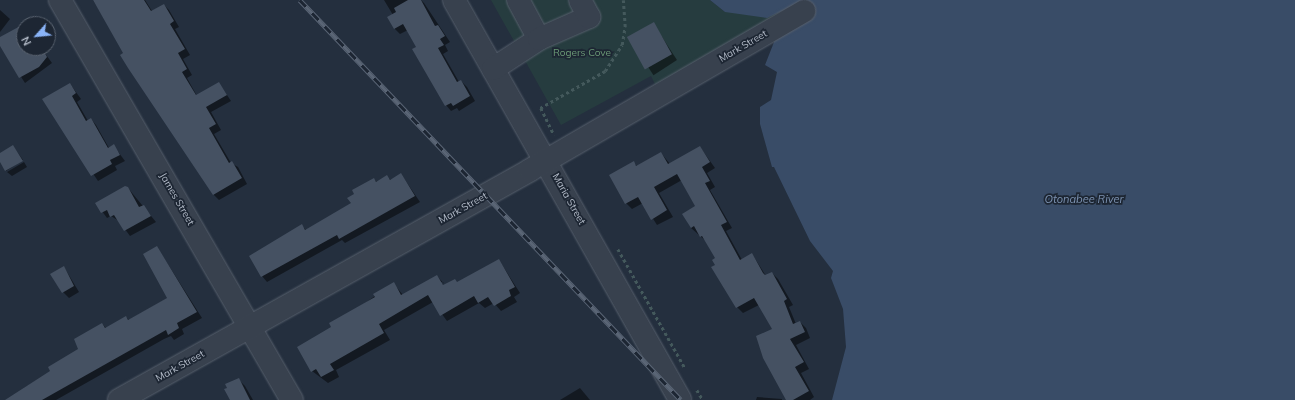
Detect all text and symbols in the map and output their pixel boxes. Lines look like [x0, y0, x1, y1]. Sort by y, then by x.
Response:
north arrow [16, 16, 56, 56]
street label: Mark Street [717, 27, 769, 65]
text: N [18, 34, 34, 48]
park label: Rogers Cove [553, 47, 611, 59]
street label: James Street [157, 171, 197, 227]
street label: Maria Street [550, 171, 588, 227]
street label: Mark Street [437, 190, 489, 226]
water label: Otonabee River [1044, 192, 1124, 206]
street label: Mark Street [154, 348, 206, 384]

